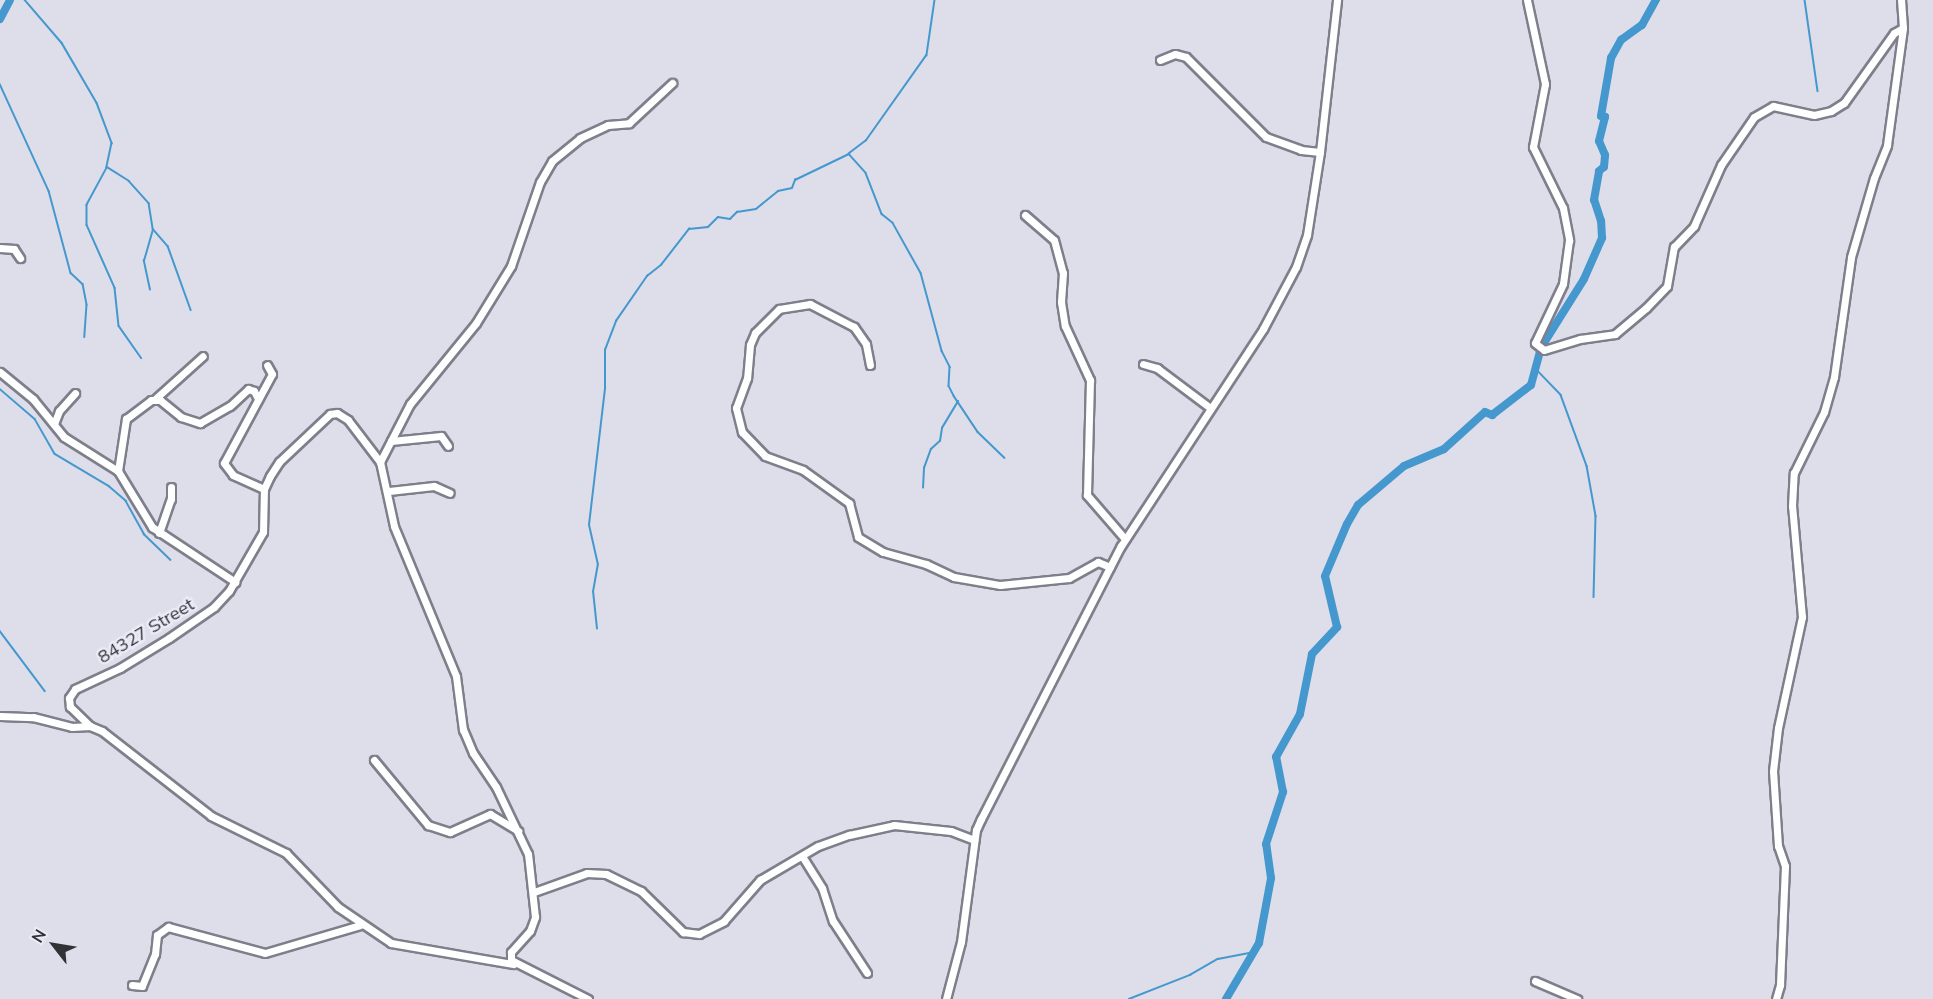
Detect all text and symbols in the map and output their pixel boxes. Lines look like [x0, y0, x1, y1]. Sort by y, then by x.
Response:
street label: 84327 Street [94, 594, 198, 668]
north arrow [24, 915, 84, 975]
text: N [27, 925, 50, 946]

